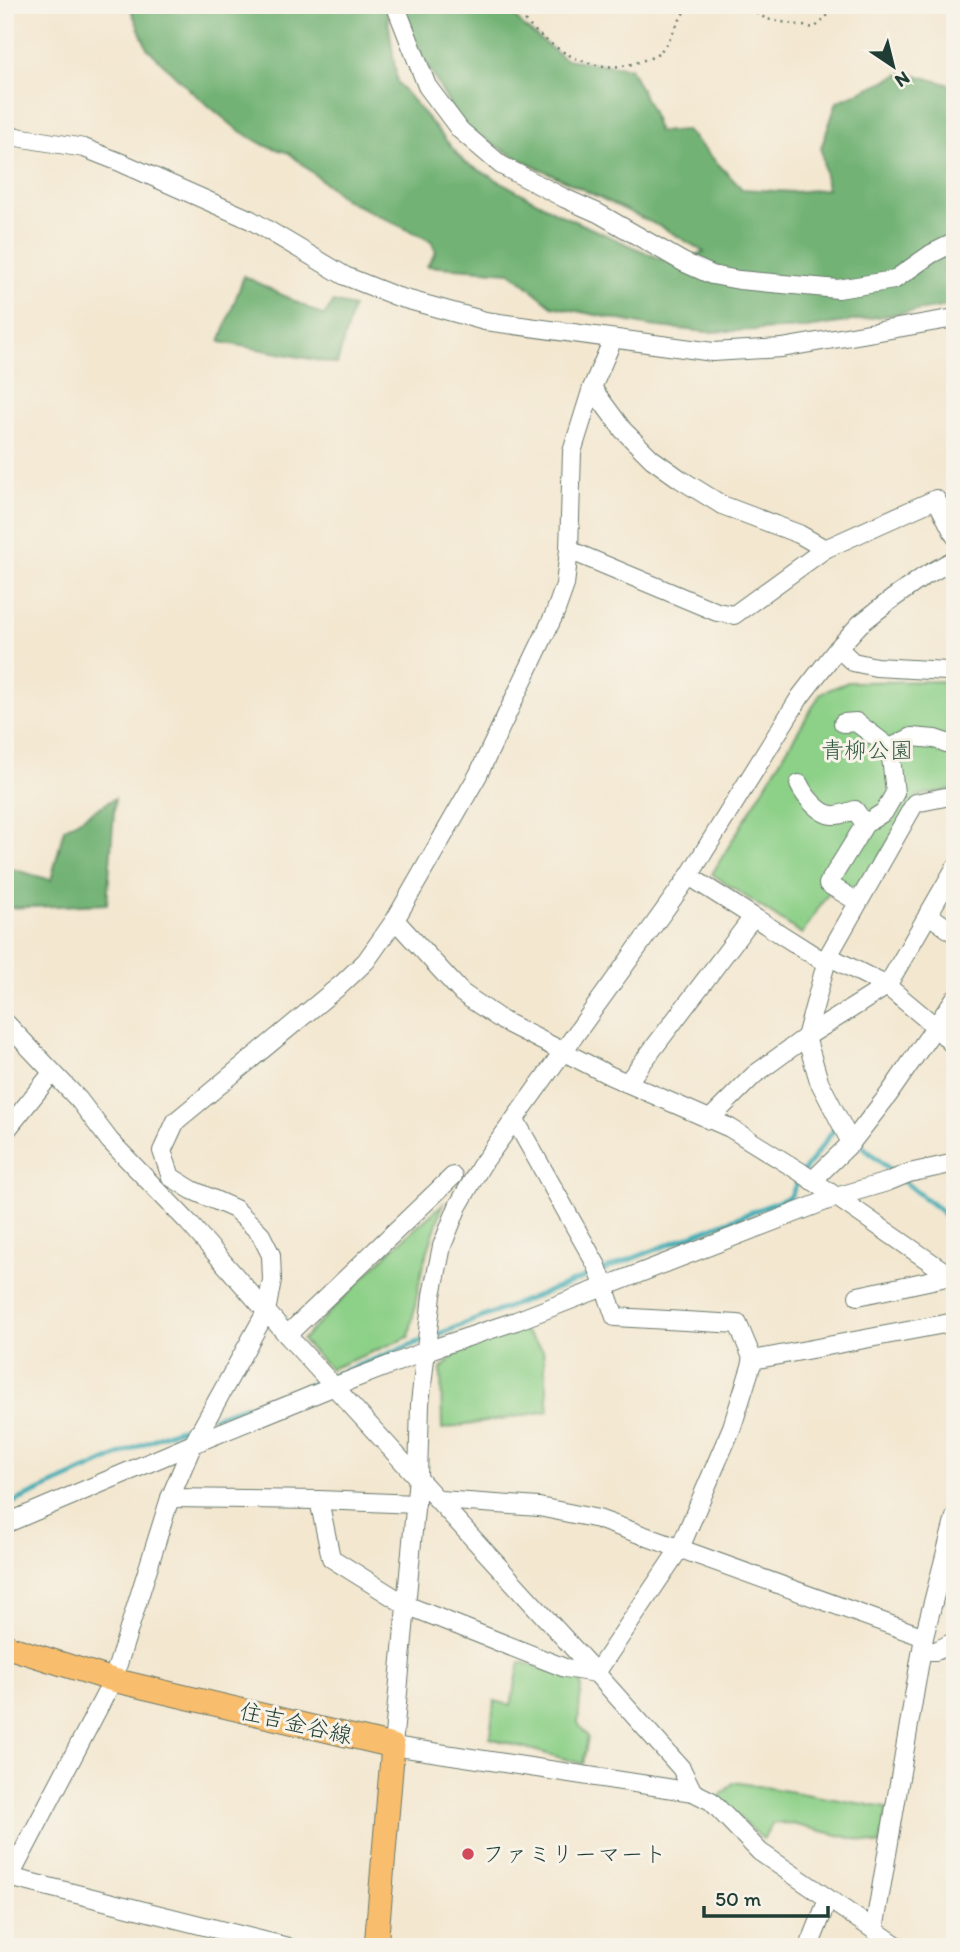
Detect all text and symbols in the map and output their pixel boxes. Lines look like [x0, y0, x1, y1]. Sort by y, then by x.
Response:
north arrow [858, 32, 928, 102]
text: N [891, 66, 914, 93]
park label: 青柳公園 [821, 736, 913, 764]
street label: 住吉金谷線 [237, 1696, 355, 1750]
place label: ファミリーマート [482, 1840, 666, 1868]
marker: ファミリーマート [460, 1846, 476, 1862]
scale bar [704, 1875, 829, 1919]
text: 50 m [715, 1886, 762, 1911]

